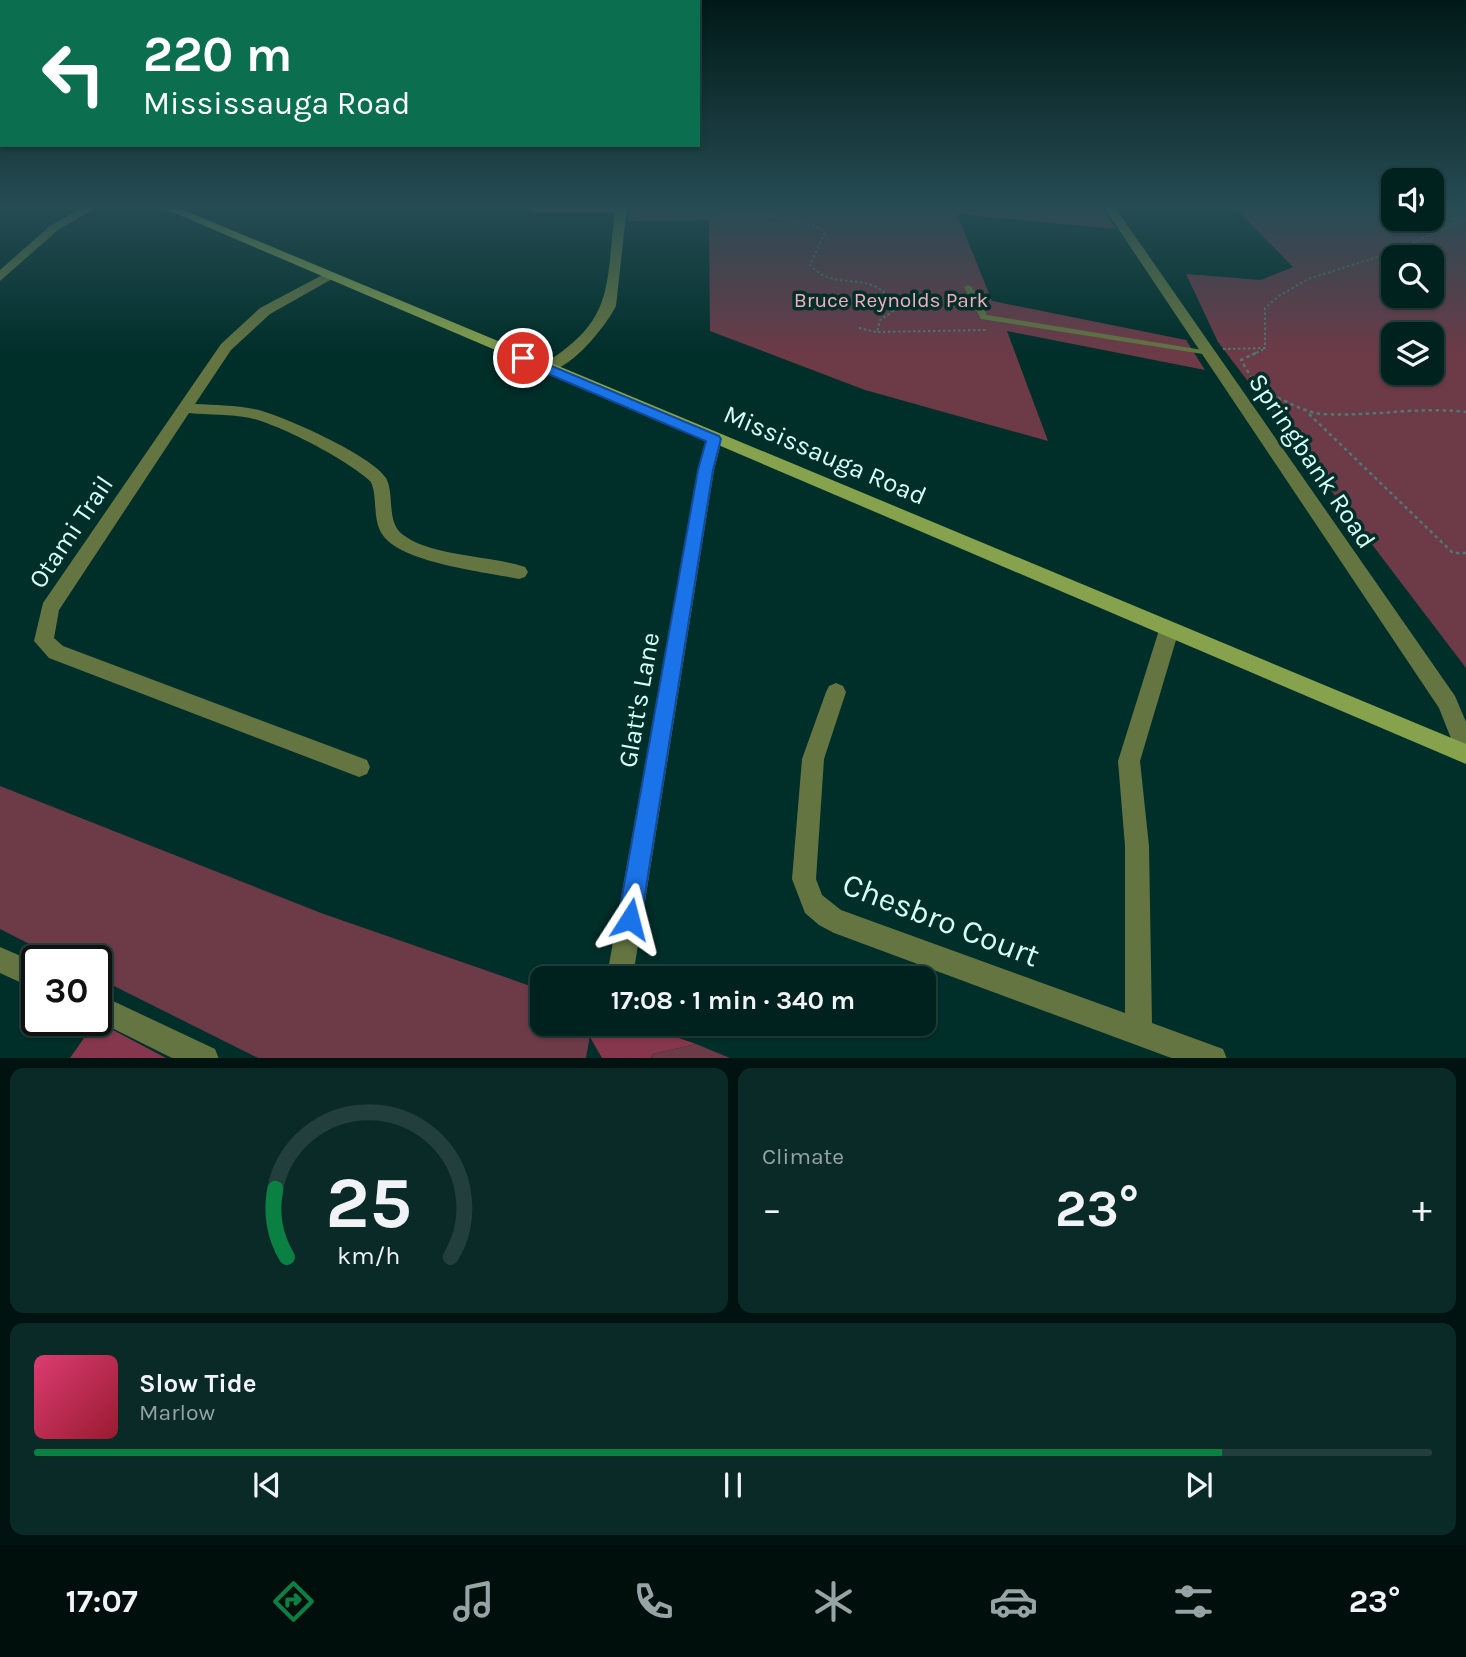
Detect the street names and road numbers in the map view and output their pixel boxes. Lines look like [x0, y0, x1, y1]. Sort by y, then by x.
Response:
street label: Springbank Road [1242, 368, 1382, 554]
street label: Mississauga Road [719, 398, 931, 512]
street label: Otami Trail [22, 470, 120, 594]
street label: Glatt's Lane [612, 630, 666, 770]
street label: Chesbro Court [837, 865, 1045, 975]

